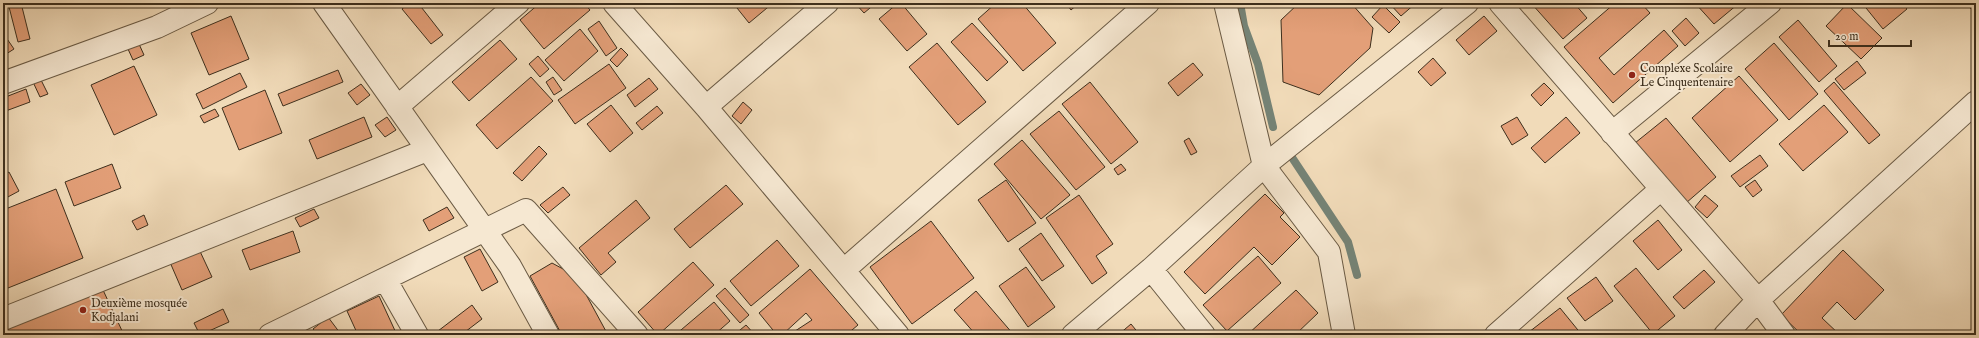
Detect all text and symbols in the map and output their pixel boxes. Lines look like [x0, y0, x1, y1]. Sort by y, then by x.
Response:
scale bar [1829, 22, 1911, 48]
text: 20 m [1835, 29, 1858, 44]
place label: Complexe Scolaire Le Cinquentenaire [1640, 61, 1734, 91]
marker: Complexe Scolaire Le Cinquentenaire [1627, 70, 1637, 80]
place label: Deuxième mosquée Kodjalani [91, 296, 188, 325]
marker: Deuxième mosquée Kodjalani [78, 305, 88, 315]

